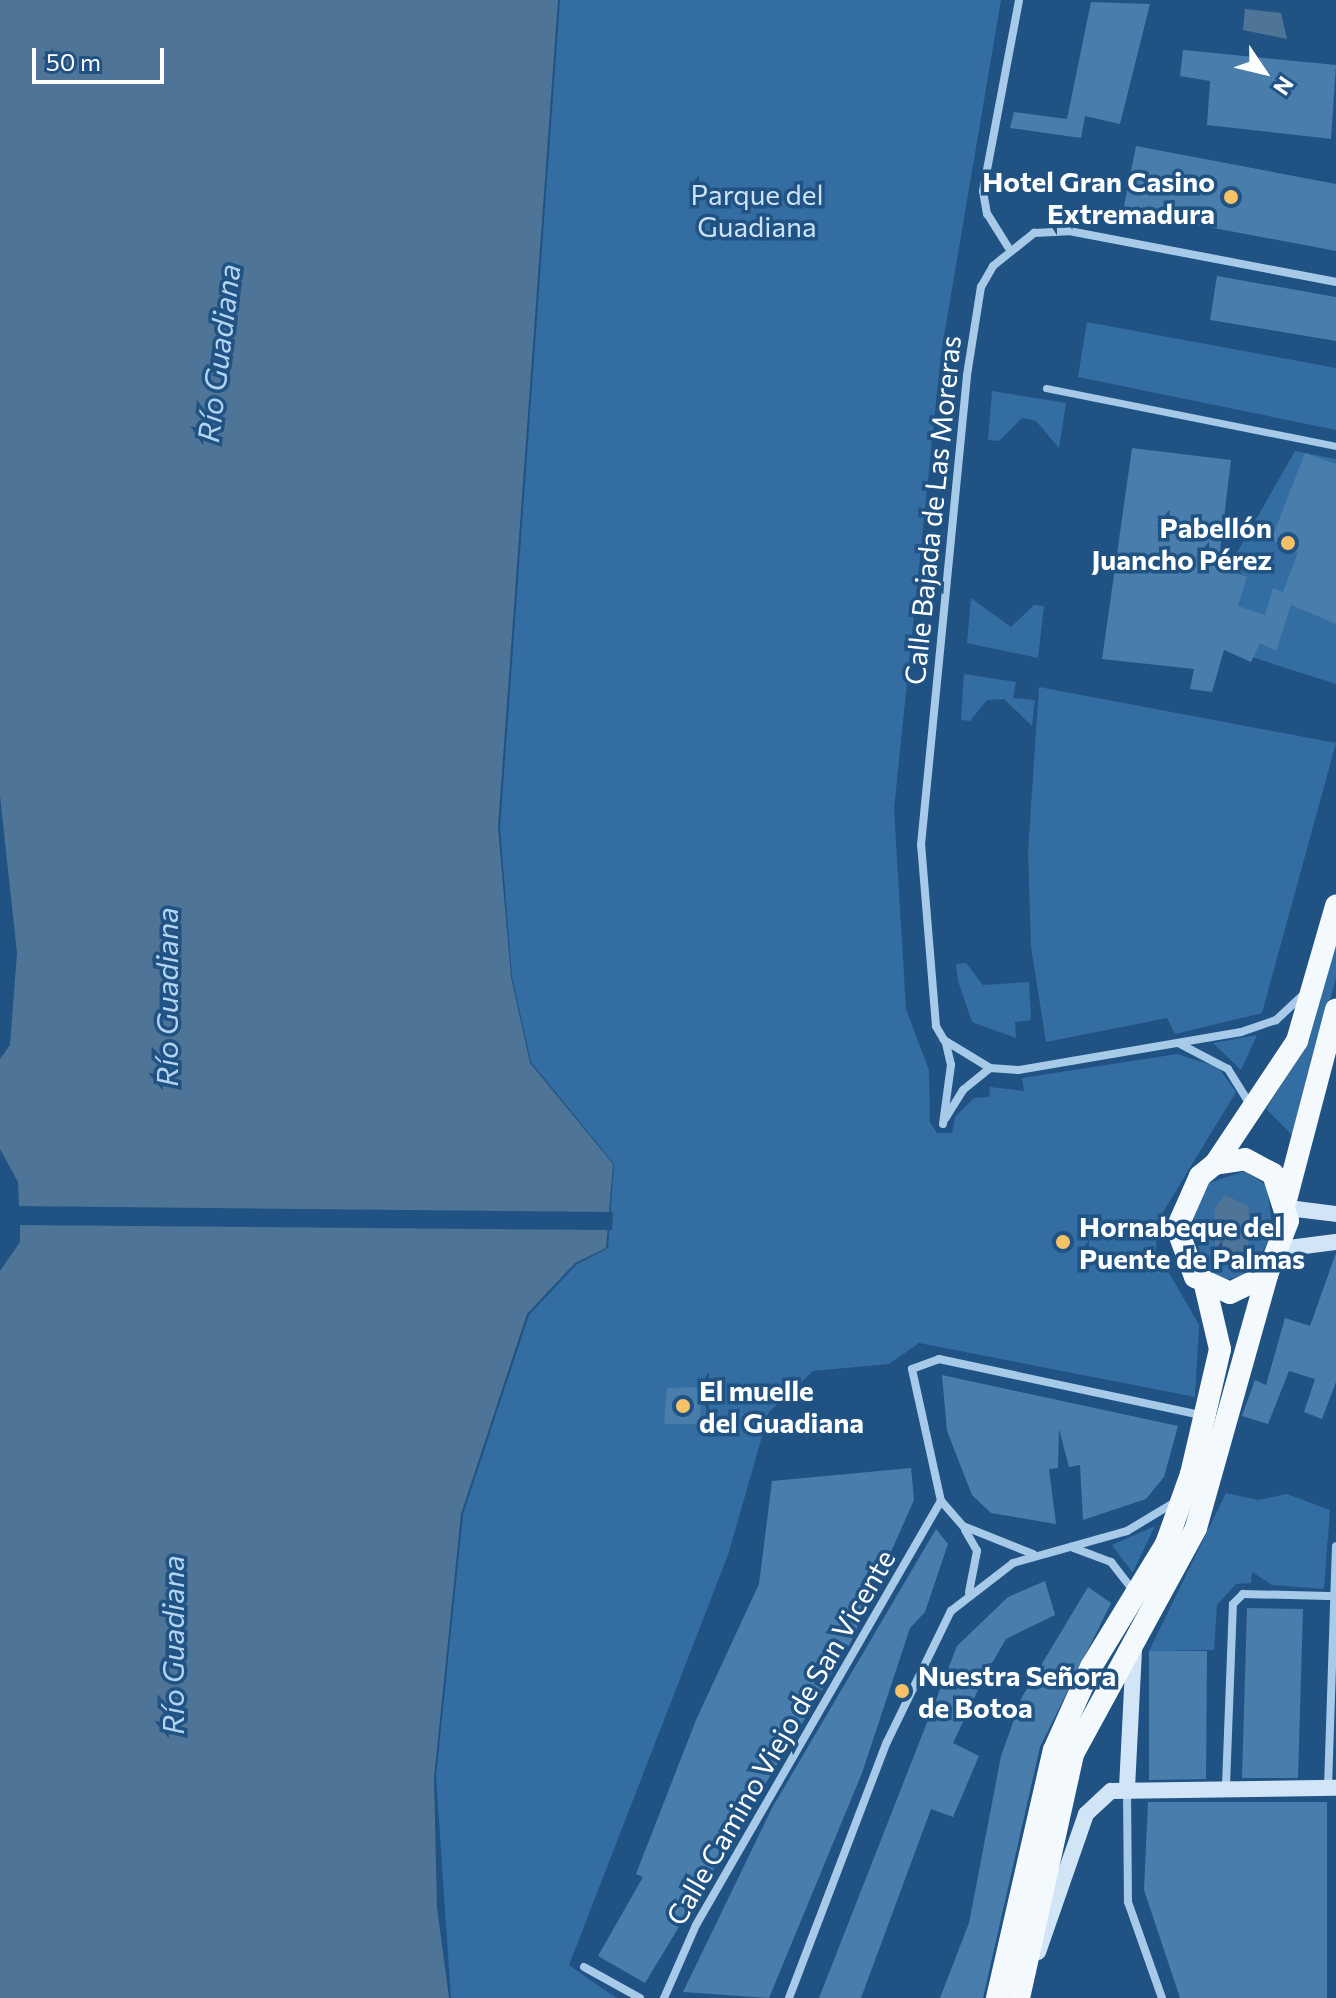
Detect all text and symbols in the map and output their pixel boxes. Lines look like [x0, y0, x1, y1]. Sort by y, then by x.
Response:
scale bar [36, 32, 168, 82]
north arrow [1224, 32, 1304, 112]
text: 50 m [46, 47, 101, 76]
text: N [1268, 72, 1300, 101]
place label: Hotel Gran Casino Extremadura [982, 164, 1215, 230]
park label: Parque del Guadiana [690, 177, 824, 243]
marker: Hotel Gran Casino Extremadura [1222, 188, 1240, 206]
water label: Río Guadiana [189, 262, 247, 444]
street label: Calle Bajada de Las Moreras [897, 334, 967, 686]
place label: Pabellón Juancho Pérez [1091, 510, 1272, 576]
marker: Pabellón Juancho Pérez [1279, 534, 1297, 552]
water label: Río Guadiana [148, 907, 184, 1087]
place label: Hornabeque del Puente de Palmas [1079, 1209, 1305, 1275]
marker: Hornabeque del Puente de Palmas [1054, 1233, 1072, 1251]
place label: El muelle del Guadiana [699, 1373, 864, 1439]
marker: El muelle del Guadiana [674, 1397, 692, 1415]
street label: Calle Camino Viejo de San Vicente [658, 1543, 902, 1931]
water label: Río Guadiana [154, 1555, 190, 1735]
place label: Nuestra Señora de Botoa [918, 1658, 1116, 1724]
marker: Nuestra Señora de Botoa [893, 1682, 911, 1700]

